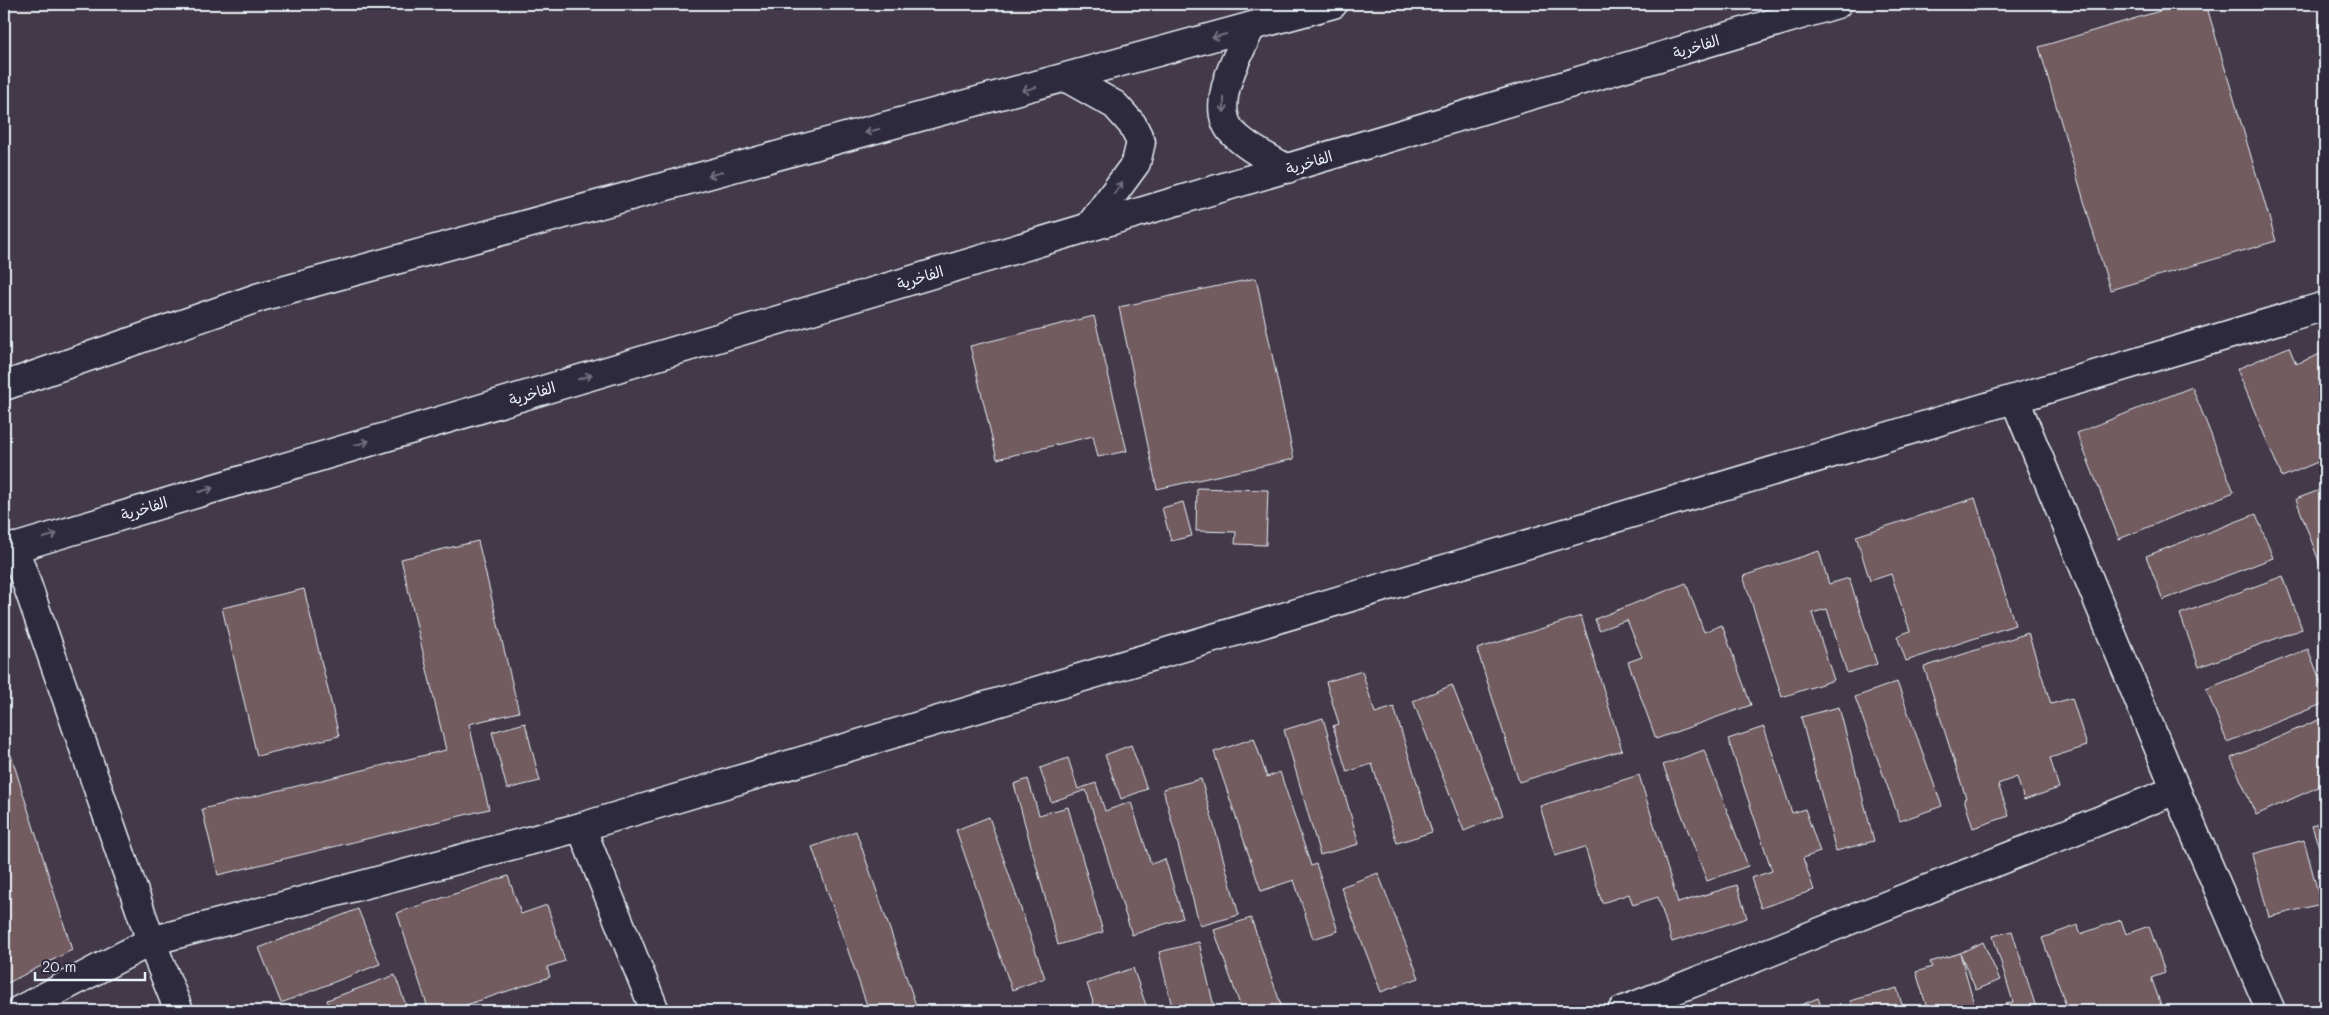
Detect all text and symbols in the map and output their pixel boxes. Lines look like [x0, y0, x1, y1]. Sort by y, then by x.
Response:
street label: الفاخرية [1670, 29, 1722, 63]
one-way arrow [1211, 31, 1227, 41]
one-way arrow [1021, 84, 1037, 94]
one-way arrow [1219, 96, 1229, 113]
one-way arrow [864, 127, 880, 136]
street label: الفاخرية [1283, 145, 1335, 179]
one-way arrow [707, 169, 723, 179]
one-way arrow [1112, 182, 1123, 195]
street label: الفاخرية [894, 260, 946, 294]
one-way arrow [576, 372, 592, 382]
street label: الفاخرية [506, 376, 558, 410]
one-way arrow [353, 438, 369, 448]
one-way arrow [198, 484, 214, 494]
street label: الفاخرية [118, 491, 170, 525]
one-way arrow [42, 530, 58, 540]
scale bar [35, 950, 145, 982]
text: 20 m [42, 956, 76, 976]

